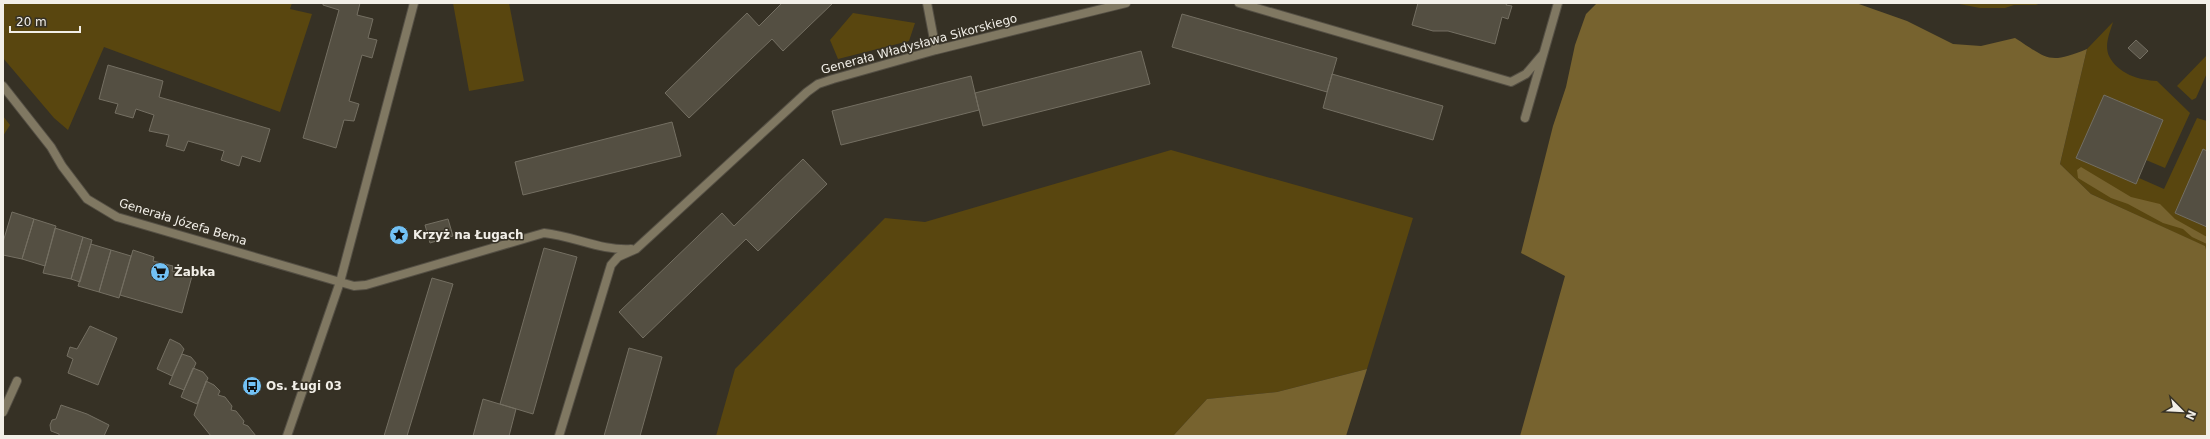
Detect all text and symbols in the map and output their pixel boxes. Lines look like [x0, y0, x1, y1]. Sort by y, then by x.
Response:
scale bar [10, 8, 80, 34]
street label: Generała Władysława Sikorskiego [819, 11, 1019, 77]
text: 20 m [16, 15, 47, 29]
street label: Generała Józefa Bema [117, 196, 249, 248]
place icon: Krzyż na Ługach [388, 224, 410, 246]
place label: Krzyż na Ługach [413, 228, 524, 242]
supermarket icon: Żabka [149, 261, 171, 283]
place label: Żabka [174, 264, 215, 279]
bus stop icon: Os. Ługi 03 [241, 375, 263, 397]
place label: Os. Ługi 03 [266, 379, 342, 393]
north arrow [2162, 391, 2202, 431]
text: N [2183, 408, 2198, 422]

